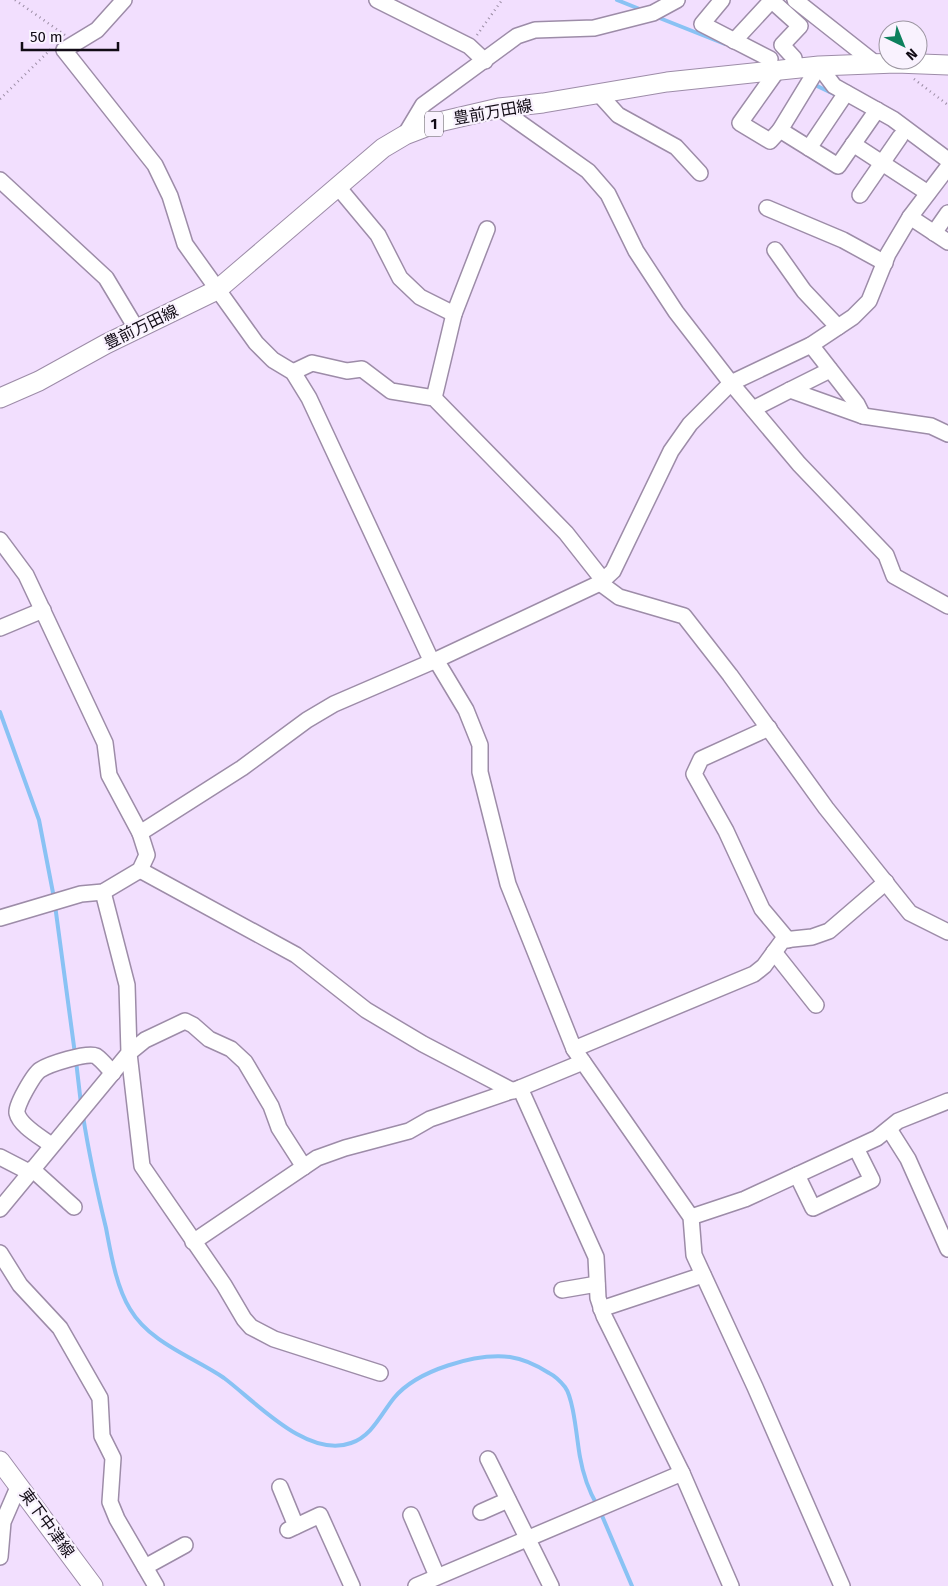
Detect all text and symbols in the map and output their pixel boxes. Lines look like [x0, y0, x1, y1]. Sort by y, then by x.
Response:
scale bar [22, 20, 119, 52]
north arrow [878, 20, 928, 70]
text: 50 m [30, 28, 63, 46]
text: N [902, 45, 921, 64]
street label: 豊前万田線 [452, 96, 534, 128]
road number: 1 [425, 112, 443, 136]
street label: 豊前万田線 [101, 301, 181, 353]
street label: 東下中津線 [16, 1485, 78, 1561]

